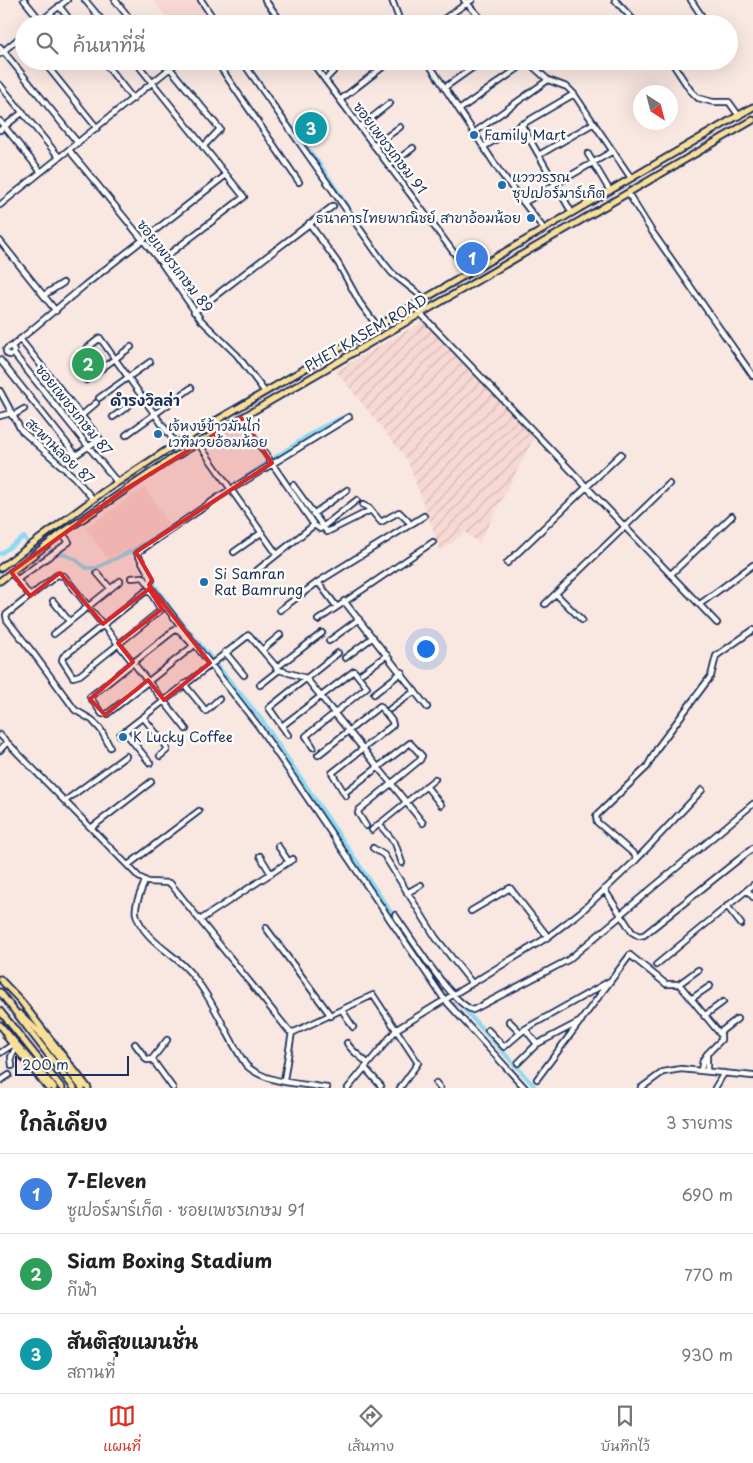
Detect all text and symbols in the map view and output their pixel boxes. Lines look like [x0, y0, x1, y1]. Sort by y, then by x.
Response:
search box [15, 15, 738, 70]
icon: search [33, 29, 61, 57]
text: ค้นหาที่นี่ [73, 30, 145, 58]
north arrow [633, 85, 678, 130]
street label: ซอยเพชรเกษม 91 [349, 97, 432, 198]
pin: 3 [295, 109, 327, 147]
place label: Family Mart [484, 124, 566, 145]
marker: Family Mart [468, 129, 480, 141]
place label: แวววรรณ ซุปเปอร์มาร์เก็ต [512, 166, 605, 203]
marker: แวววรรณ ซุปเปอร์มาร์เก็ต [496, 179, 508, 191]
place label: ธนาคารไทยพาณิชย์ สาขาอ้อมน้อย [316, 207, 521, 228]
marker: ธนาคารไทยพาณิชย์ สาขาอ้อมน้อย [525, 212, 537, 224]
street label: ซอยเพชรเกษม 89 [132, 215, 219, 317]
pin: 1 [456, 239, 488, 277]
street label: PHET KASEM ROAD [301, 289, 431, 376]
pin: 2 [72, 345, 104, 383]
street label: ซอยเพชรเกษม 87 [31, 360, 118, 460]
district label: ดำรงวิลล่า [110, 388, 180, 411]
street label: สะพานลอย 87 [21, 412, 99, 489]
place label: เจ้หงษ์ข้าวมันไก่ เวทีมวยอ้อมน้อย [168, 415, 268, 452]
marker: เจ้หงษ์ข้าวมันไก่ เวทีมวยอ้อมน้อย [152, 428, 164, 440]
place label: Si Samran Rat Bamrung [214, 563, 303, 600]
marker: Si Samran Rat Bamrung [198, 576, 210, 588]
your location [413, 636, 439, 662]
place label: K Lucky Coffee [133, 726, 233, 747]
marker: K Lucky Coffee [117, 731, 129, 743]
scale bar [15, 1053, 129, 1076]
text: 200 m [22, 1054, 69, 1075]
text: ใกล้เคียง [20, 1106, 107, 1138]
text: 3 รายการ [666, 1110, 733, 1134]
text: 7-Eleven [67, 1166, 147, 1194]
text: 1 [32, 1182, 40, 1206]
text: 690 m [682, 1182, 733, 1206]
text: ซูเปอร์มาร์เก็ต · ซอยเพชรเกษม 91 [67, 1197, 305, 1221]
text: Siam Boxing Stadium [67, 1246, 272, 1274]
text: 2 [30, 1262, 42, 1286]
text: 770 m [684, 1262, 733, 1286]
text: กีฬา [67, 1277, 97, 1301]
text: สันติสุขแมนชั่น [67, 1327, 198, 1355]
text: 3 [31, 1342, 41, 1366]
text: 930 m [681, 1342, 733, 1366]
text: สถานที่ [67, 1359, 115, 1383]
tab: แผนที่ [103, 1402, 141, 1456]
tab: เส้นทาง [348, 1402, 394, 1456]
tab: บันทึกไว้ [601, 1402, 650, 1456]

